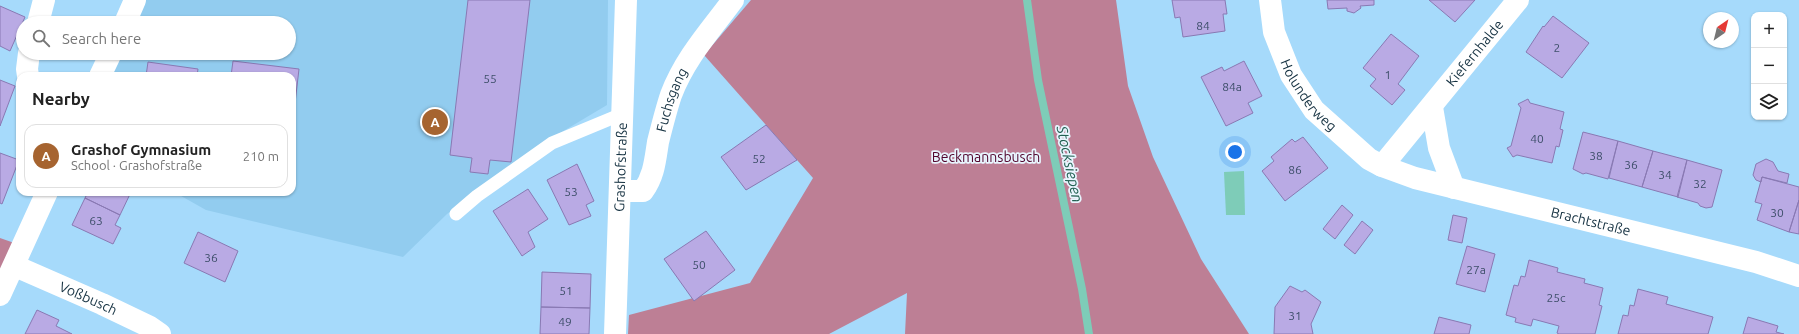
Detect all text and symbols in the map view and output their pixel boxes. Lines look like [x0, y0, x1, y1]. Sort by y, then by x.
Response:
north arrow [1703, 12, 1739, 48]
map controls [1751, 12, 1787, 120]
button: + [1751, 12, 1787, 48]
search box [16, 16, 296, 60]
street label: Kiefernhalde [1443, 17, 1506, 90]
house number: 84 [1196, 19, 1210, 32]
icon: search [30, 27, 52, 49]
text: Search here [62, 30, 141, 47]
house number: 2 [1554, 41, 1560, 54]
button: − [1751, 48, 1787, 84]
street label: Holunderweg [1278, 57, 1340, 134]
street label: Fuchsgang [653, 65, 690, 134]
house number: 1 [1385, 68, 1391, 81]
house number: 55 [483, 72, 497, 85]
house number: 84a [1222, 80, 1242, 93]
button: layers [1751, 84, 1787, 120]
text: Nearby [32, 89, 90, 108]
pin: A [422, 107, 448, 137]
street label: Grashofstraße [611, 122, 630, 212]
water label: Stocksiepen [1053, 123, 1086, 204]
house number: 40 [1530, 132, 1544, 145]
text: Grashof Gymnasium [71, 141, 211, 158]
your location [1225, 142, 1245, 162]
text: A [41, 149, 51, 163]
text: 210 m [243, 149, 279, 163]
park label: Beckmannsbusch [932, 149, 1040, 165]
house number: 38 [1589, 149, 1603, 162]
house number: 52 [752, 152, 766, 165]
text: School · Grashofstraße [71, 158, 202, 172]
house number: 36 [1624, 158, 1638, 171]
house number: 86 [1288, 163, 1302, 176]
house number: 34 [1658, 168, 1672, 181]
house number: 32 [1693, 177, 1707, 190]
house number: 53 [564, 185, 578, 198]
street label: Brachtstraße [1549, 204, 1632, 239]
house number: 30 [1770, 206, 1784, 219]
house number: 63 [89, 214, 103, 227]
house number: 36 [204, 251, 218, 264]
house number: 50 [692, 258, 706, 271]
house number: 27a [1466, 263, 1486, 276]
street label: Voßbusch [57, 278, 120, 318]
house number: 51 [559, 284, 573, 297]
house number: 25c [1546, 291, 1566, 304]
house number: 31 [1288, 309, 1302, 322]
house number: 49 [558, 315, 572, 328]

